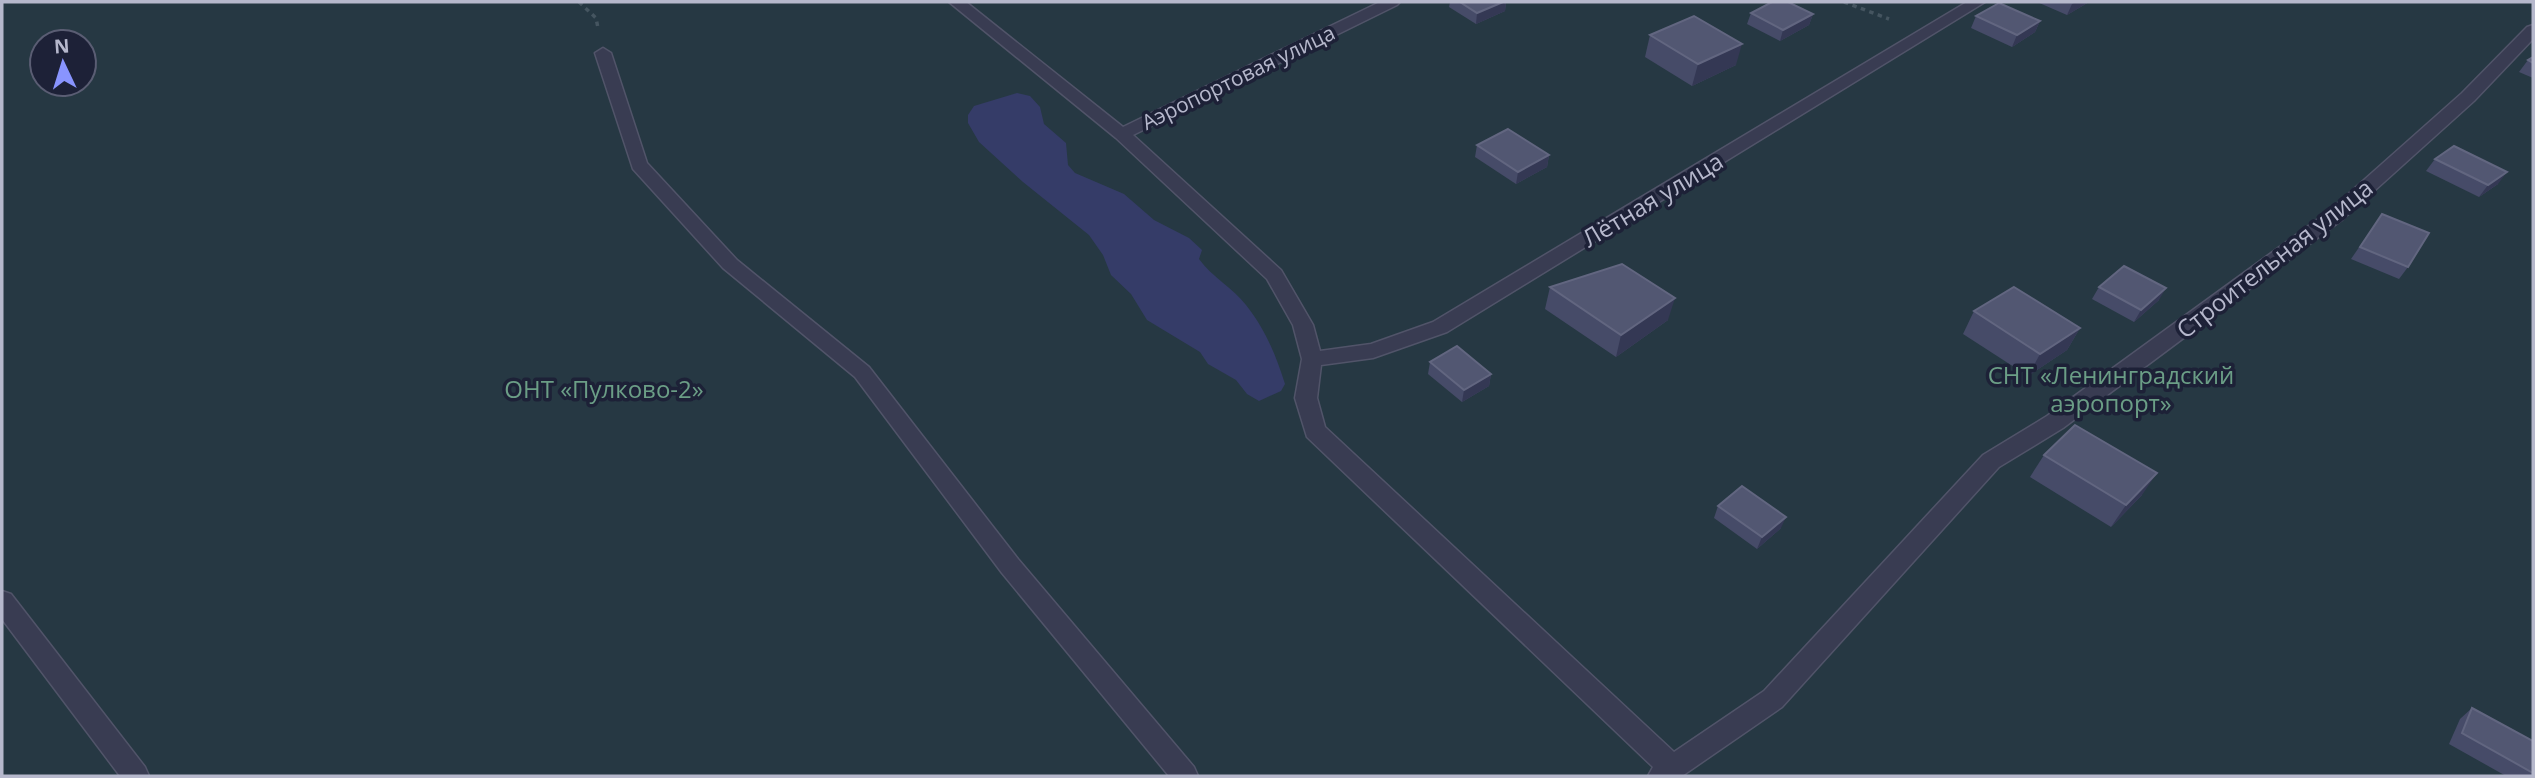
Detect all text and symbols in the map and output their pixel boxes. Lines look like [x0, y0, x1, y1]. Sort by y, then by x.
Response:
street label: Аэропортовая улица [1137, 18, 1339, 136]
north arrow [28, 28, 98, 98]
text: N [53, 33, 70, 60]
street label: Лётная улица [1575, 144, 1729, 254]
street label: Строительная улица [2169, 171, 2379, 345]
park label: СНТ «Ленинградский аэропорт» [1988, 358, 2234, 419]
park label: ОНТ «Пулково-2» [504, 372, 704, 405]

